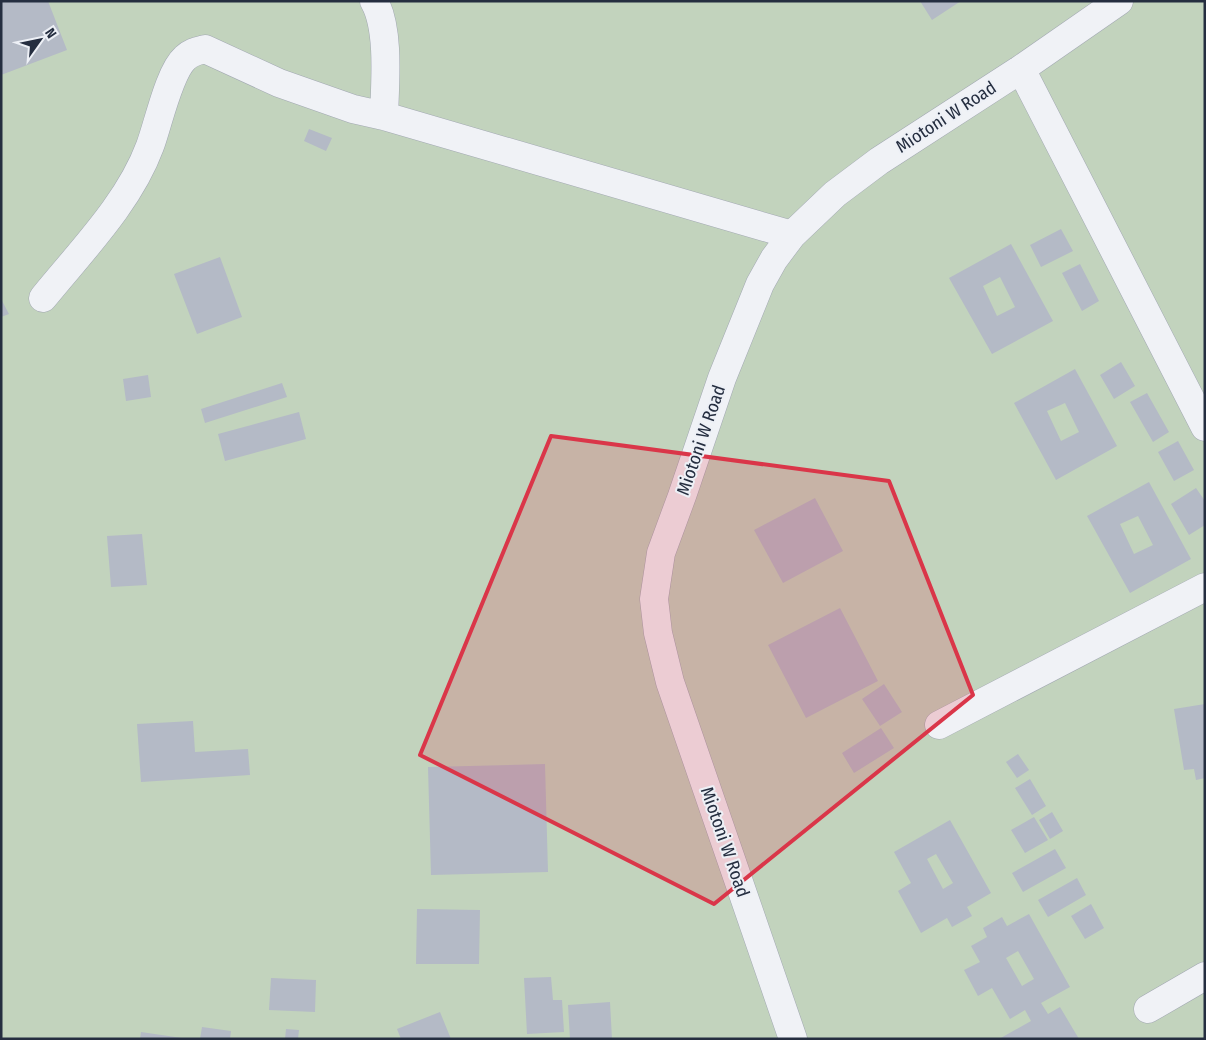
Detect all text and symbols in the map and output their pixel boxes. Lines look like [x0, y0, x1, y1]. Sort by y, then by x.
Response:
north arrow [15, 15, 65, 65]
text: N [41, 25, 60, 41]
street label: Miotoni W Road [892, 76, 1000, 158]
street label: Miotoni W Road [672, 382, 730, 498]
street label: Miotoni W Road [696, 784, 754, 900]

